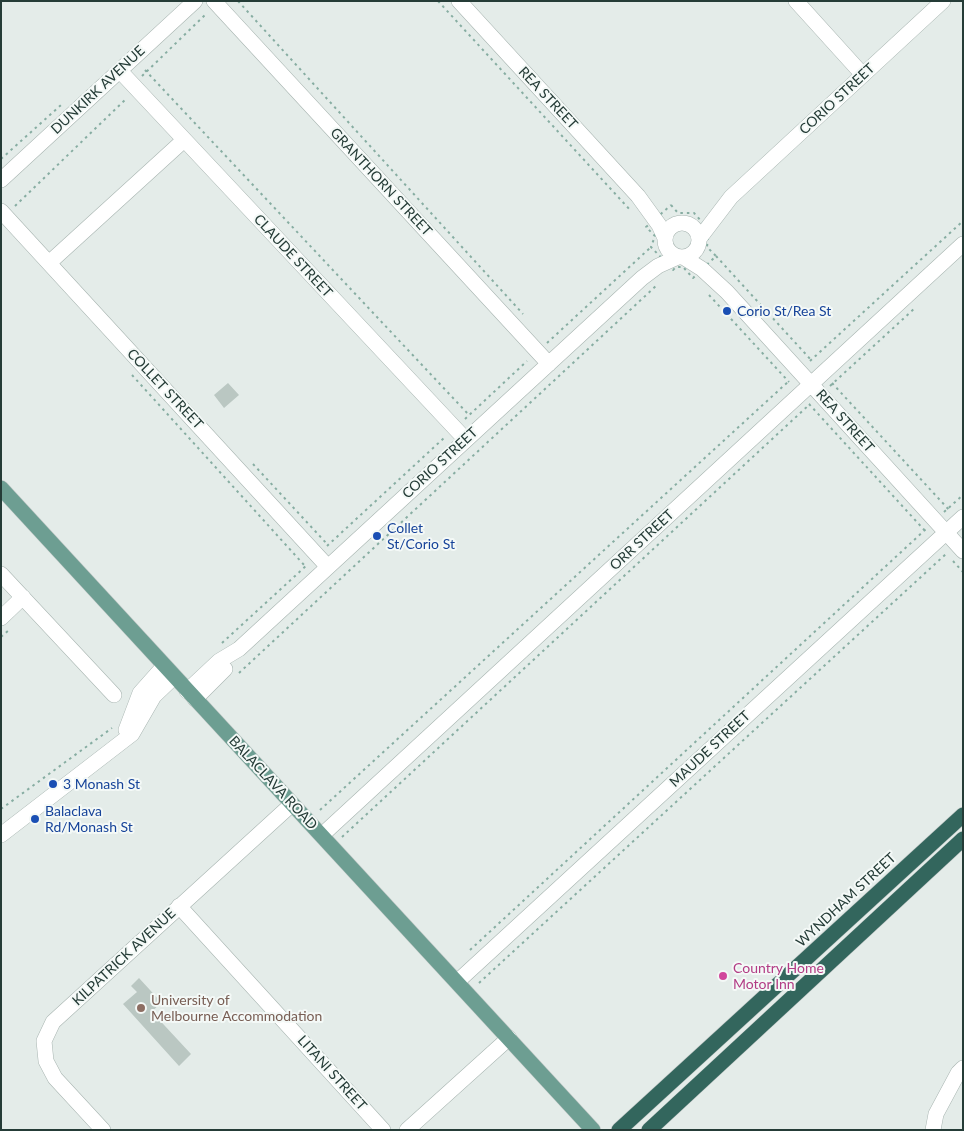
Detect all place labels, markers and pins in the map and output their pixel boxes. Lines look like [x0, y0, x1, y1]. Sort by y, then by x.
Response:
place label: Corio St/Rea St [737, 303, 831, 319]
marker: Corio St/Rea St [721, 305, 733, 317]
place label: Collet St/Corio St [387, 520, 455, 552]
marker: Collet St/Corio St [371, 530, 383, 542]
place label: 3 Monash St [63, 776, 140, 792]
marker: 3 Monash St [47, 778, 59, 790]
place label: Balaclava Rd/Monash St [45, 803, 133, 836]
marker: Balaclava Rd/Monash St [29, 813, 41, 825]
place label: Country Home Motor Inn [733, 960, 824, 992]
marker: Country Home Motor Inn [717, 970, 729, 982]
place label: University of Melbourne Accommodation [151, 992, 322, 1024]
marker: University of Melbourne Accommodation [135, 1002, 147, 1014]

